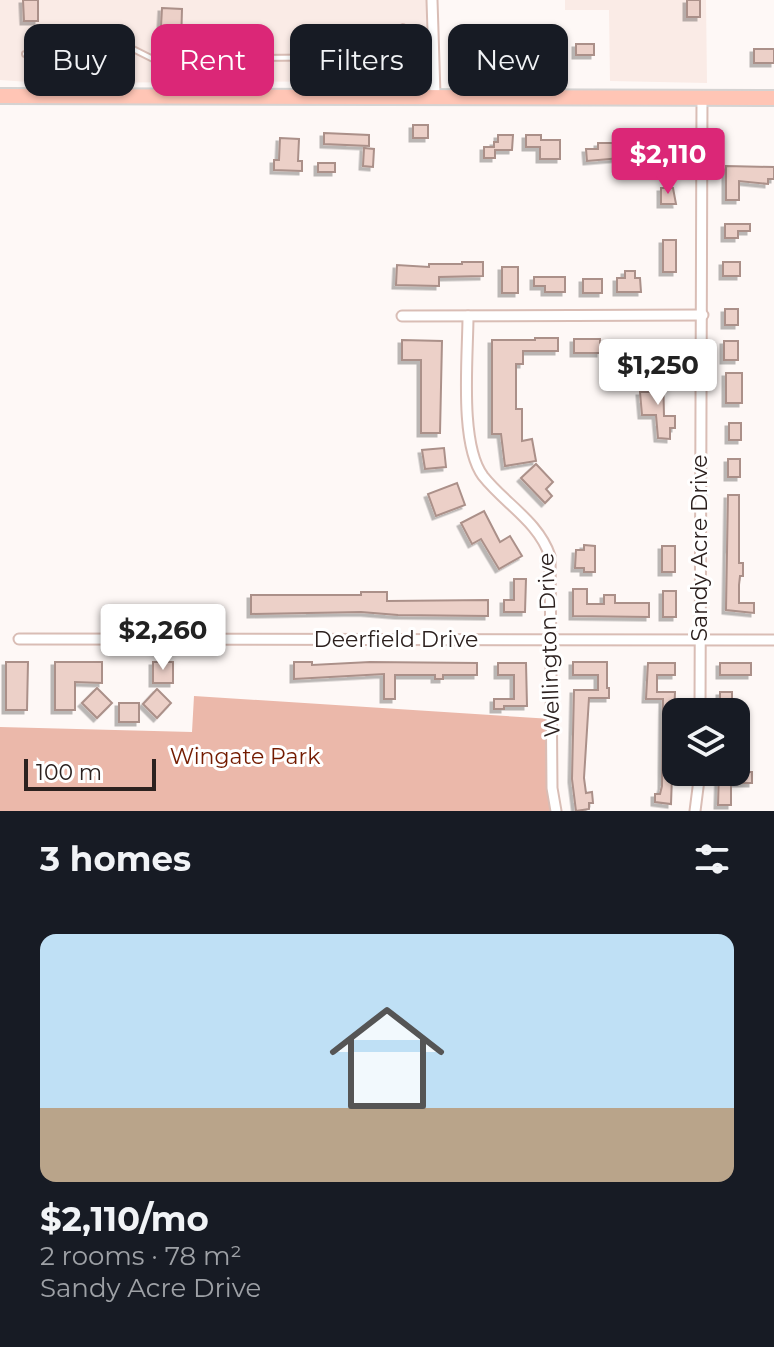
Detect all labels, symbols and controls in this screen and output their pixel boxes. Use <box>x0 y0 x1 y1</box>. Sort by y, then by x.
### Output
chip: Buy <box>24 24 135 96</box>
chip: Rent <box>151 24 274 96</box>
chip: Filters <box>290 24 432 96</box>
chip: New <box>448 24 568 96</box>
pin: $2,110 <box>603 128 733 196</box>
text: $2,110 <box>630 138 706 170</box>
pin: $1,250 <box>593 339 723 407</box>
text: $1,250 <box>617 349 699 381</box>
street label: Sandy Acre Drive <box>686 454 713 642</box>
street label: Wellington Drive <box>532 552 566 738</box>
pin: $2,260 <box>98 604 228 672</box>
text: $2,260 <box>119 614 207 646</box>
street label: Deerfield Drive <box>314 626 478 653</box>
map controls <box>662 698 750 786</box>
button: layers <box>662 698 750 786</box>
park label: Wingate Park <box>170 743 321 770</box>
scale bar <box>24 755 156 791</box>
text: 100 m <box>36 759 102 786</box>
icon: filters <box>690 837 734 881</box>
text: 3 homes <box>40 838 191 880</box>
icon: home <box>315 986 459 1130</box>
text: $2,110/mo <box>40 1198 209 1240</box>
text: 2 rooms · 78 m² <box>40 1240 242 1272</box>
text: Sandy Acre Drive <box>40 1272 261 1304</box>

